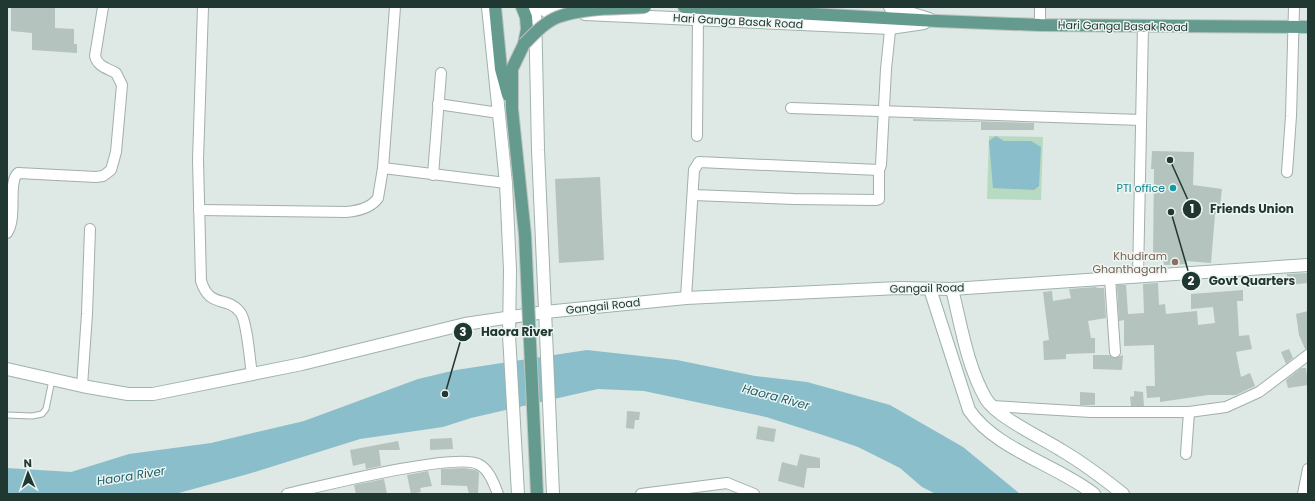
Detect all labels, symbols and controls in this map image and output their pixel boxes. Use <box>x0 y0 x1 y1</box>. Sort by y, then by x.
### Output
street label: Hari Ganga Basak Road <box>673 10 803 32</box>
street label: Hari Ganga Basak Road <box>1058 17 1188 35</box>
place label: PTI office <box>1117 180 1165 196</box>
marker: PTI office <box>1168 183 1178 193</box>
callout: Friends Union <box>1182 197 1302 221</box>
text: 1 <box>1190 200 1194 217</box>
text: Friends Union <box>1210 200 1294 217</box>
place label: Khudiram Ghanthagarh <box>1092 248 1167 277</box>
marker: Khudiram Ghanthagarh <box>1170 257 1180 267</box>
callout: Govt Quarters <box>1181 269 1304 293</box>
text: 2 <box>1188 272 1195 289</box>
text: Govt Quarters <box>1209 272 1296 289</box>
street label: Gangail Road <box>889 279 965 297</box>
street label: Gangail Road <box>565 294 641 318</box>
callout: Haora River <box>453 320 561 344</box>
text: 3 <box>459 323 467 340</box>
text: Haora River <box>481 323 553 340</box>
water label: Haora River <box>741 379 812 414</box>
north arrow <box>8 453 48 493</box>
text: N <box>23 455 32 471</box>
water label: Haora River <box>95 462 167 489</box>

